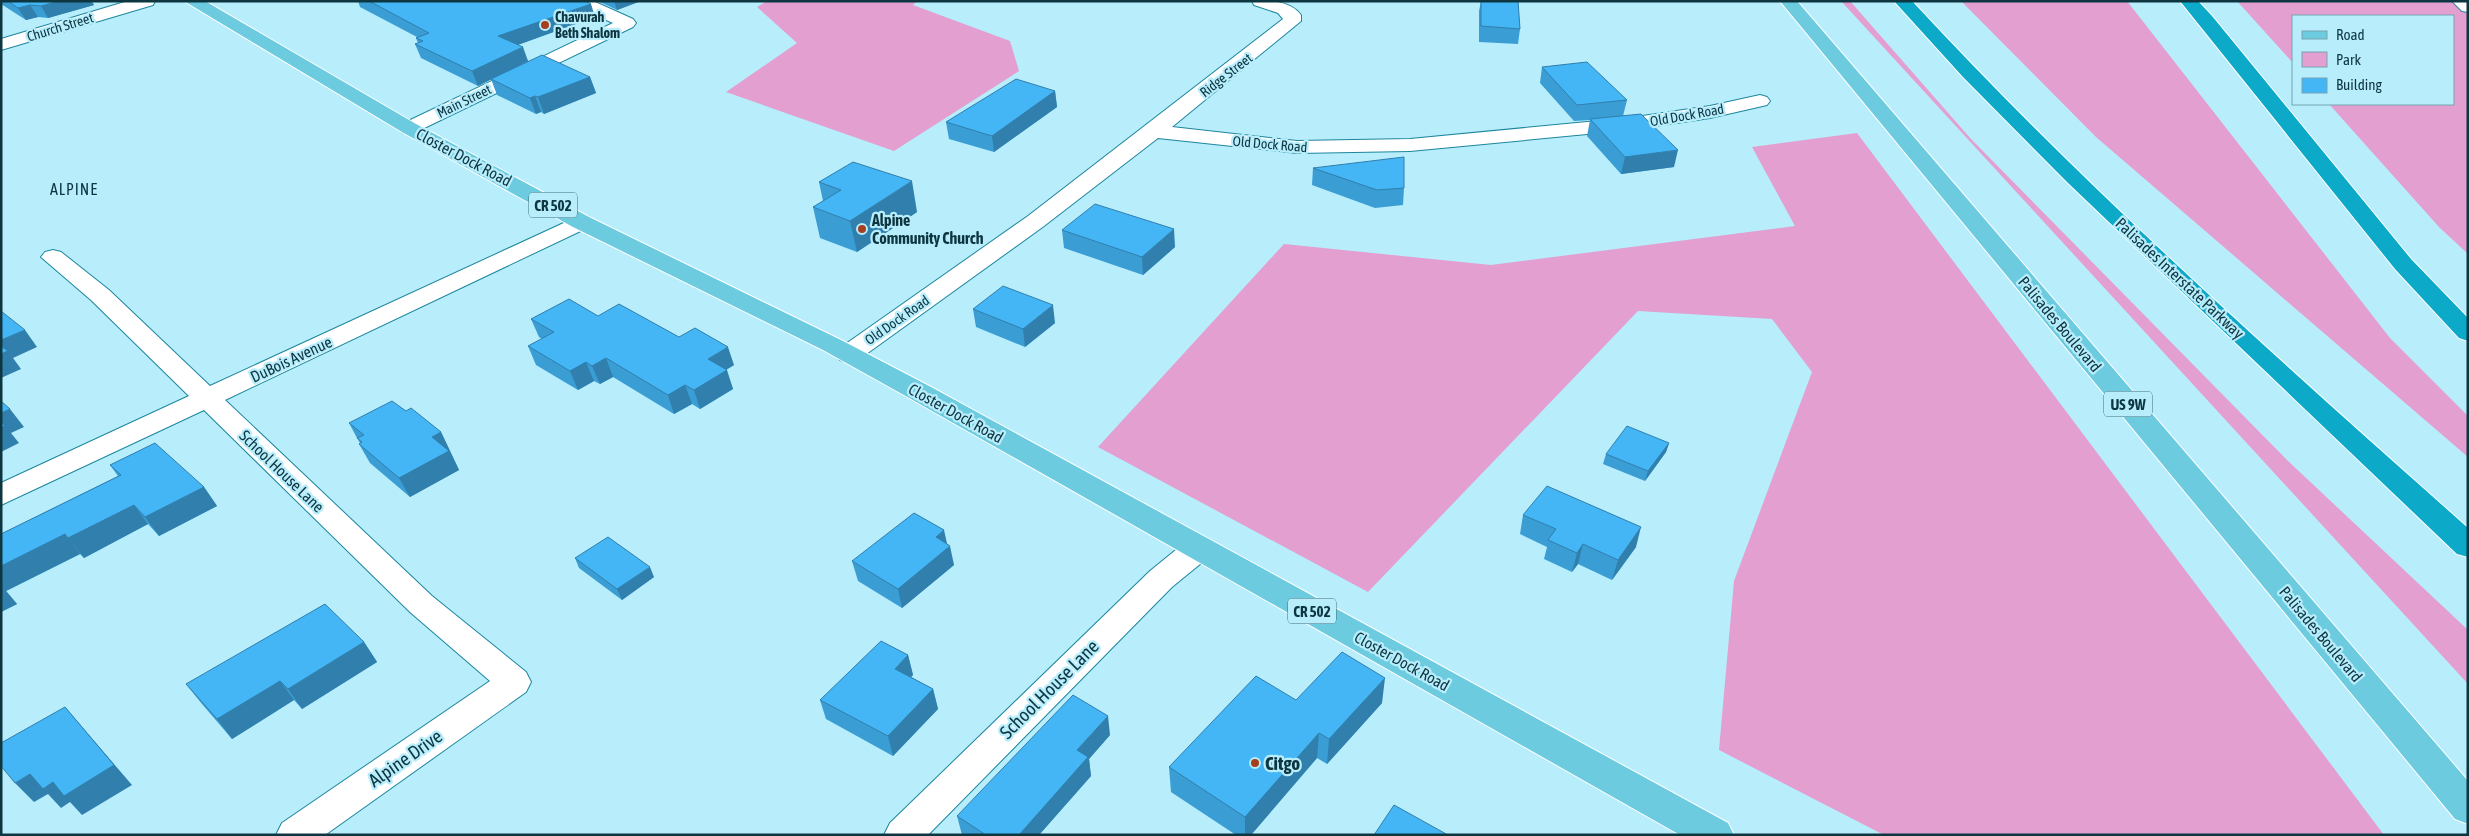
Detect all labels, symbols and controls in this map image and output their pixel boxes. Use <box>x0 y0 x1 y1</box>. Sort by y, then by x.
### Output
street label: Church Street <box>25 9 95 45</box>
place label: Chavurah Beth Shalom <box>555 9 620 41</box>
legend <box>2292 15 2454 105</box>
marker: Chavurah Beth Shalom <box>539 19 551 31</box>
text: Road <box>2336 26 2365 43</box>
street label: Ridge Street <box>1197 50 1255 100</box>
text: Park <box>2336 51 2361 68</box>
text: Building <box>2336 76 2382 93</box>
street label: Main Street <box>434 81 494 121</box>
street label: Old Dock Road <box>1649 101 1725 129</box>
street label: Closter Dock Road <box>413 124 515 190</box>
street label: Old Dock Road <box>1232 133 1308 155</box>
district label: ALPINE <box>50 180 98 198</box>
road number: CR 502 <box>529 192 577 218</box>
place label: Alpine Community Church <box>871 211 984 247</box>
street label: Palisades Interstate Parkway <box>2111 214 2248 343</box>
marker: Alpine Community Church <box>856 223 868 235</box>
street label: Palisades Boulevard <box>2015 273 2105 375</box>
street label: Old Dock Road <box>862 292 932 348</box>
street label: DuBois Avenue <box>247 332 335 386</box>
street label: Closter Dock Road <box>906 380 1006 446</box>
road number: US 9W <box>2104 392 2152 416</box>
street label: School House Lane <box>236 426 328 516</box>
street label: Palisades Boulevard <box>2276 583 2366 685</box>
road number: CR 502 <box>1288 598 1336 624</box>
street label: Closter Dock Road <box>1352 628 1452 694</box>
street label: School House Lane <box>995 635 1103 743</box>
street label: Alpine Drive <box>364 725 446 791</box>
place label: Citgo <box>1265 752 1300 774</box>
marker: Citgo <box>1249 757 1261 769</box>

